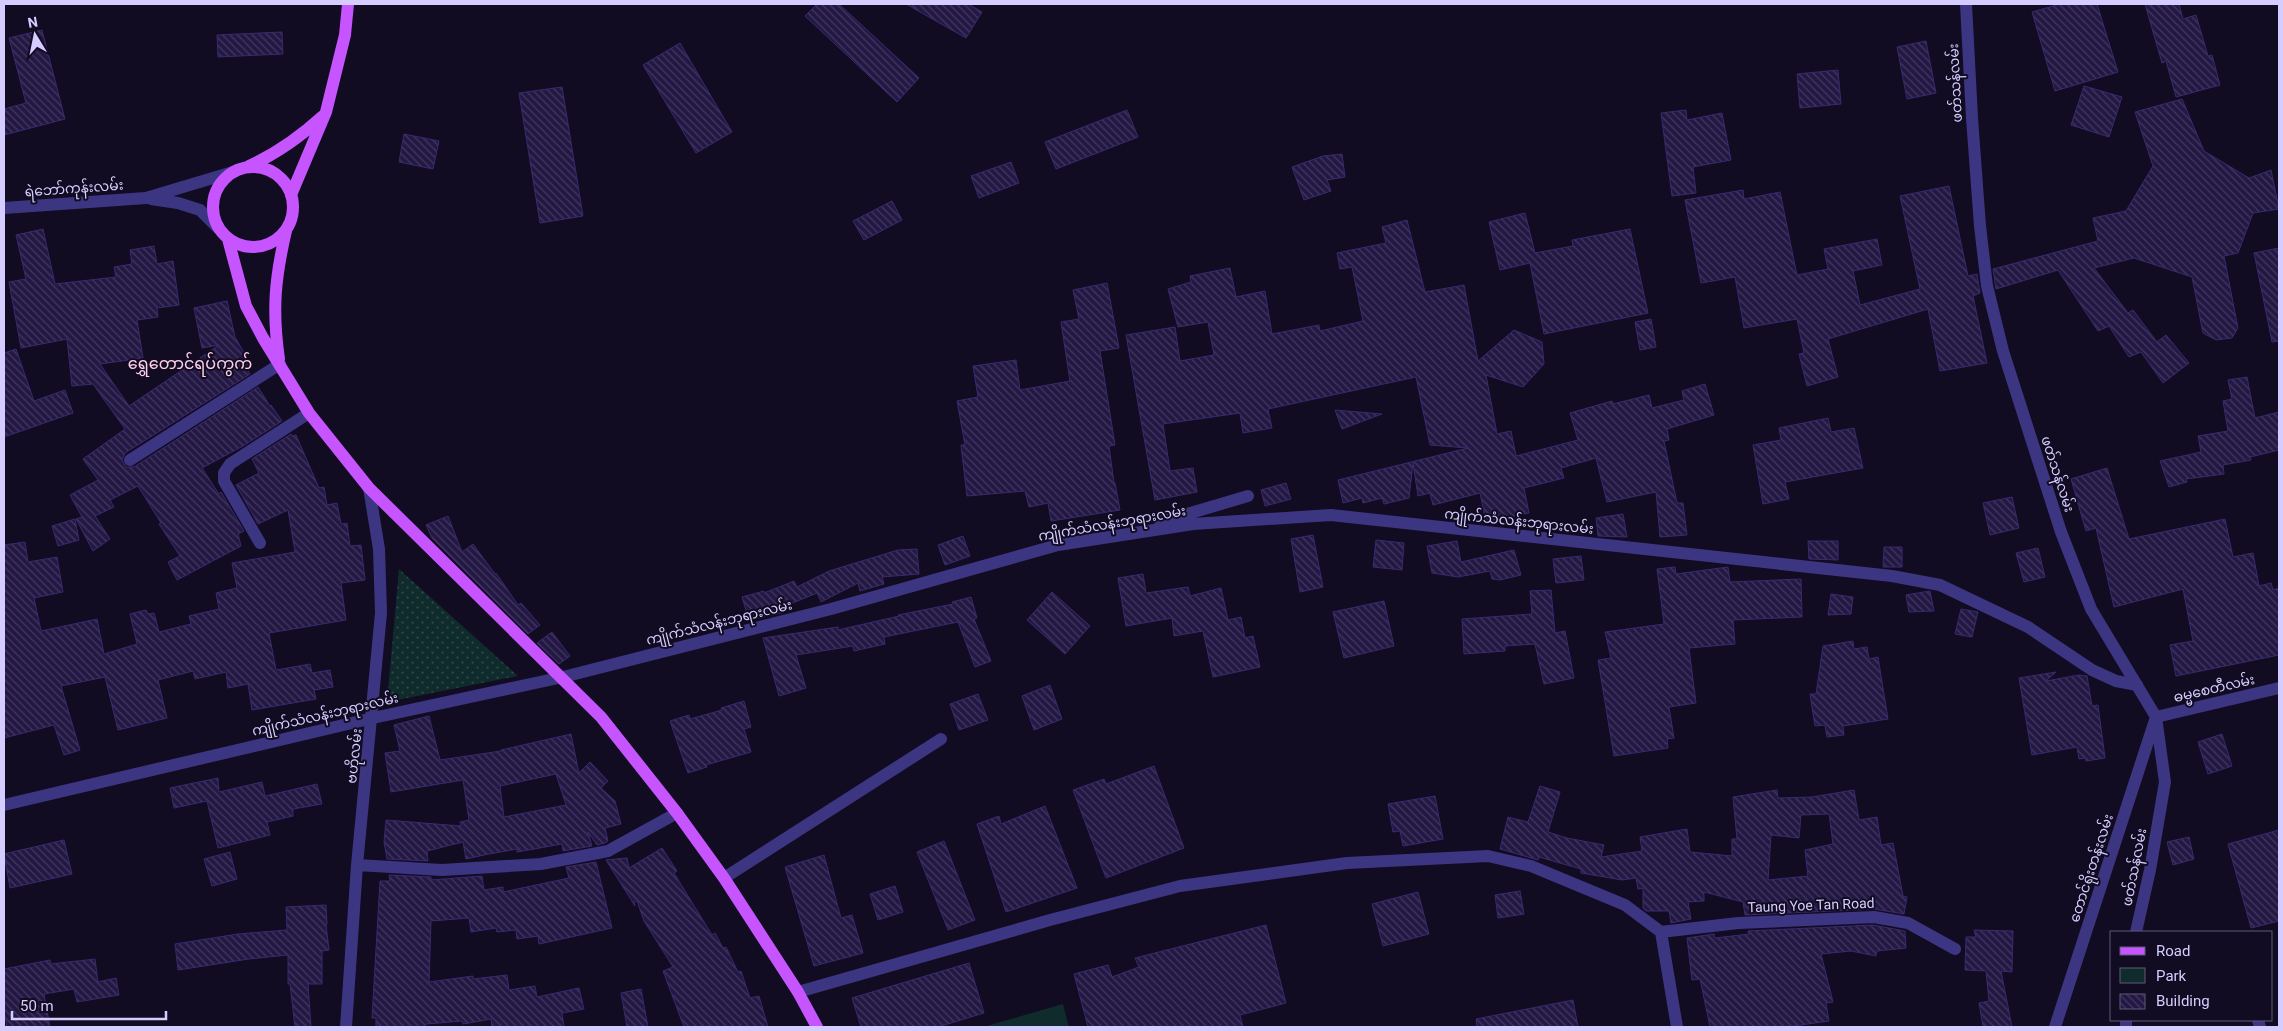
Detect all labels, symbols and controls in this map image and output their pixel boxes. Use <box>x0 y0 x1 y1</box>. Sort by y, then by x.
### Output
north arrow <box>10 10 60 60</box>
text: N <box>26 13 39 31</box>
street label: ဖတ်သန်လမ်း <box>1943 43 1969 123</box>
street label: ရဲဘော်ကုန်းလမ်း <box>24 175 124 203</box>
district label: ရွှေတောင်ရပ်ကွက် <box>128 352 252 377</box>
street label: ဖတ်သန်လမ်း <box>2034 433 2080 515</box>
street label: ကျိုက်သံလန်းဘုရားလမ်း <box>1037 500 1188 548</box>
street label: ကျိုက်သံလန်းဘုရားလမ်း <box>1443 503 1595 541</box>
street label: ကျိုက်သံလန်းဘုရားလမ်း <box>644 594 795 652</box>
street label: ဓမ္မစေတီလမ်း <box>2171 669 2257 709</box>
street label: ကျိုက်သံလန်းဘုရားလမ်း <box>250 687 401 743</box>
street label: ဗဟိုလမ်း <box>341 727 369 785</box>
street label: တောင်ရိုးတန်းလမ်း <box>2064 811 2120 925</box>
street label: ဖတ်သန်လမ်း <box>2117 826 2153 908</box>
street label: Taung Yoe Tan Road <box>1747 895 1875 915</box>
legend <box>2110 931 2273 1021</box>
text: Road <box>2156 942 2190 960</box>
text: Park <box>2156 967 2187 985</box>
scale bar <box>12 988 166 1020</box>
text: Building <box>2156 992 2210 1010</box>
text: 50 m <box>20 997 54 1015</box>

